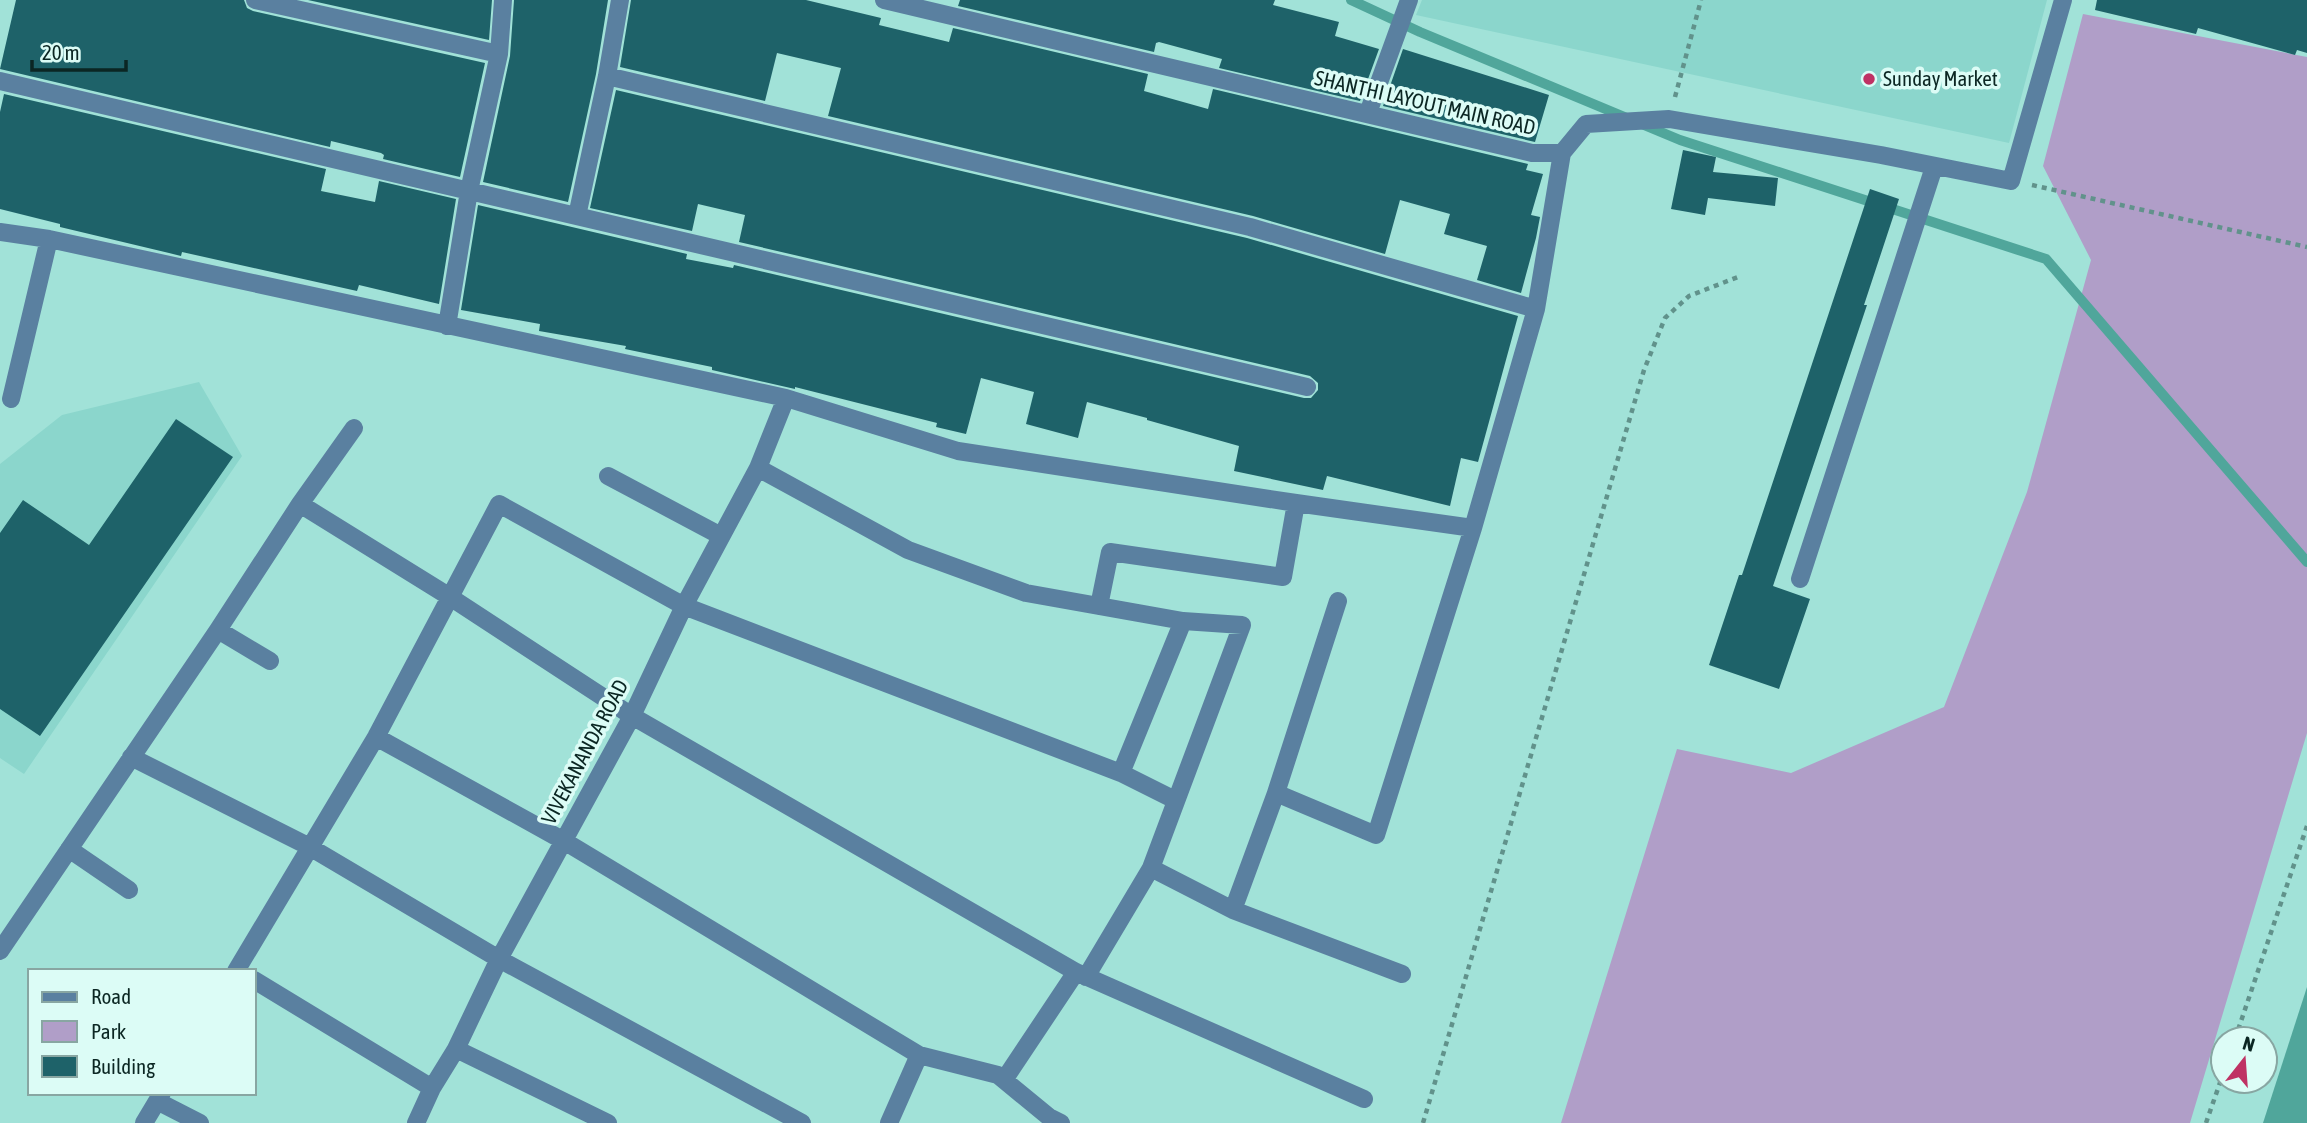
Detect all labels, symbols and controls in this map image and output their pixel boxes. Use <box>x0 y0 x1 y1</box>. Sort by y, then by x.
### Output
scale bar <box>32 28 126 72</box>
text: 20 m <box>42 40 80 64</box>
street label: SHANTHI LAYOUT MAIN ROAD <box>1313 65 1538 139</box>
place label: Sunday Market <box>1883 66 1998 90</box>
marker: Sunday Market <box>1861 71 1877 87</box>
street label: VIVEKANANDA ROAD <box>536 675 632 828</box>
legend <box>28 969 256 1095</box>
text: Road <box>91 984 131 1008</box>
text: Park <box>91 1019 126 1043</box>
north arrow <box>2209 1025 2279 1095</box>
text: N <box>2240 1032 2258 1056</box>
text: Building <box>91 1054 155 1078</box>

